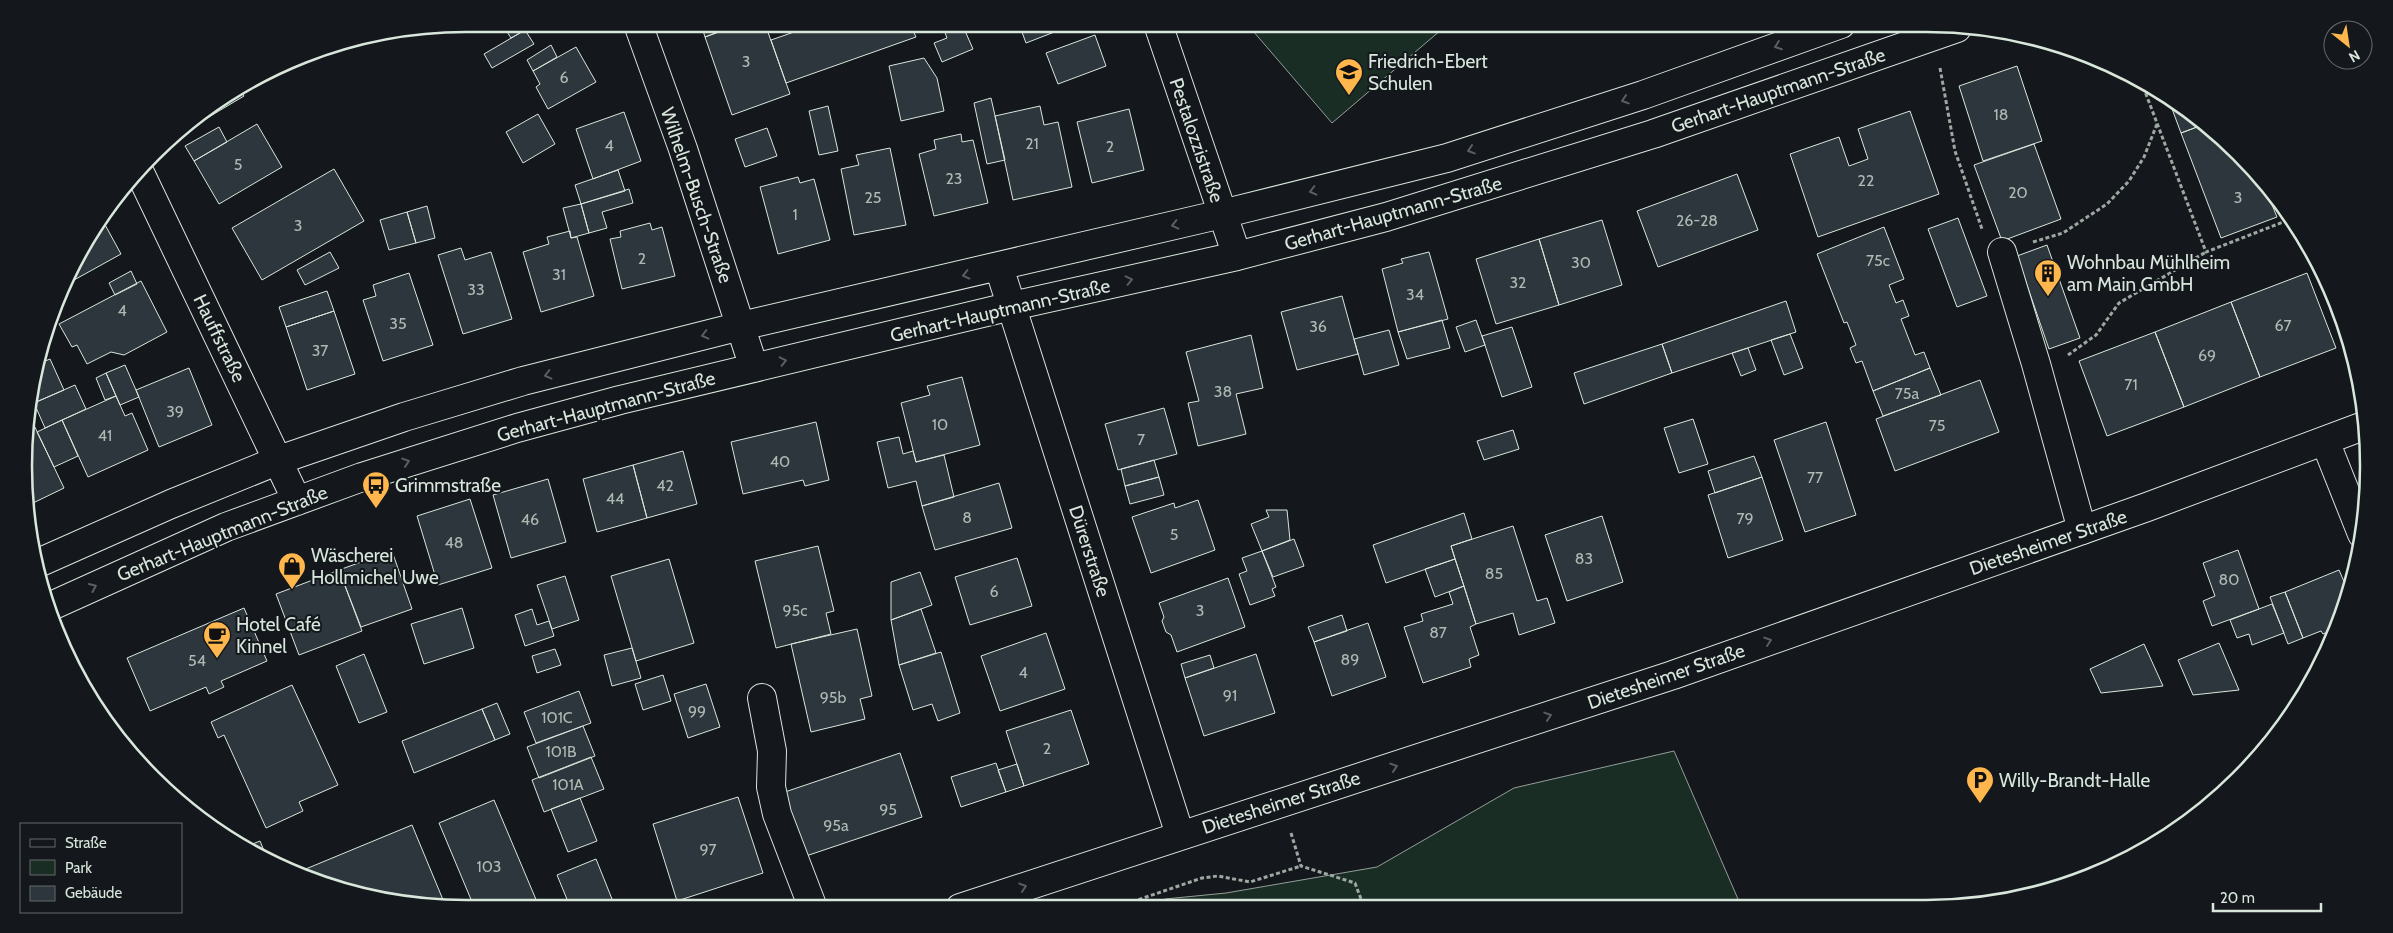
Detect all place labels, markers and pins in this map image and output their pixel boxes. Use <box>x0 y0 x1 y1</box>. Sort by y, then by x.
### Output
place label: Friedrich-Ebert Schulen <box>1368 50 1488 95</box>
school or university icon: Friedrich-Ebert Schulen <box>1334 57 1364 96</box>
place label: Wohnbau Mühlheim am Main GmbH <box>2067 251 2230 296</box>
building icon: Wohnbau Mühlheim am Main GmbH <box>2033 258 2063 297</box>
bus stop icon: Grimmstraße <box>361 470 391 509</box>
place label: Grimmstraße <box>395 474 501 497</box>
place label: Wäscherei Hollmichel Uwe <box>311 544 439 589</box>
shop icon: Wäscherei Hollmichel Uwe <box>277 551 307 590</box>
place label: Hotel Café Kinnel <box>236 613 321 658</box>
cafe icon: Hotel Café Kinnel <box>202 620 232 659</box>
parking icon: Willy-Brandt-Halle <box>1965 765 1995 804</box>
place label: Willy-Brandt-Halle <box>1999 769 2150 792</box>

